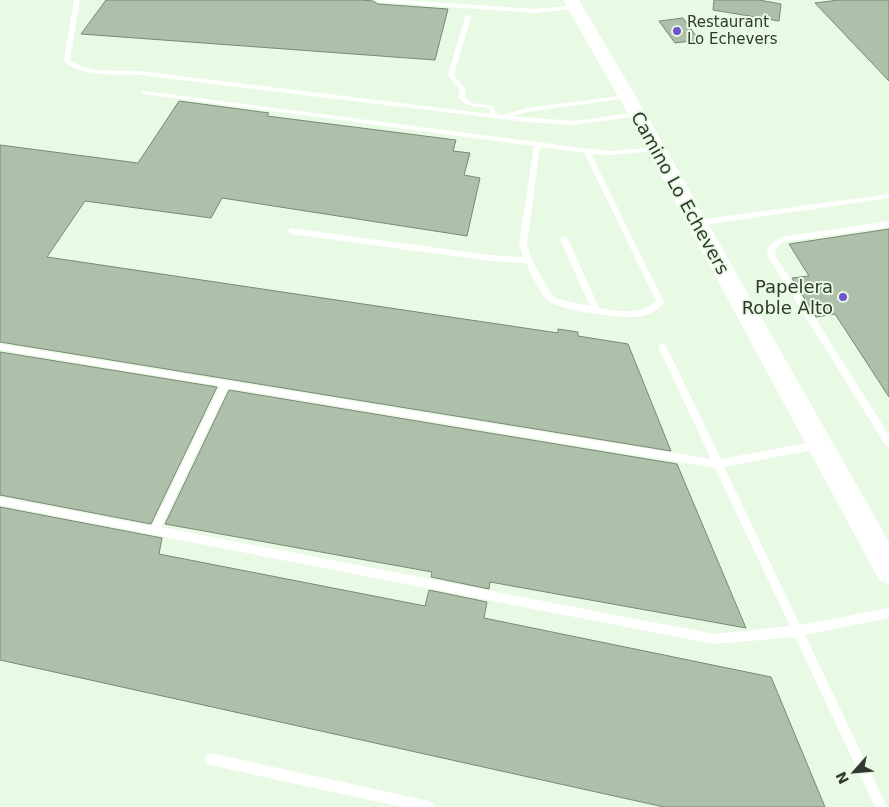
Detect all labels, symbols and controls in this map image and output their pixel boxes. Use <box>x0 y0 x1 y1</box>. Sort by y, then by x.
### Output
place label: Restaurant Lo Echevers <box>687 13 778 48</box>
marker: Restaurant Lo Echevers <box>671 25 683 37</box>
street label: Camino Lo Echevers <box>627 108 734 278</box>
place label: Papelera Roble Alto <box>742 276 833 318</box>
marker: Papelera Roble Alto <box>837 291 849 303</box>
north arrow <box>829 747 879 797</box>
text: N <box>833 769 852 787</box>

